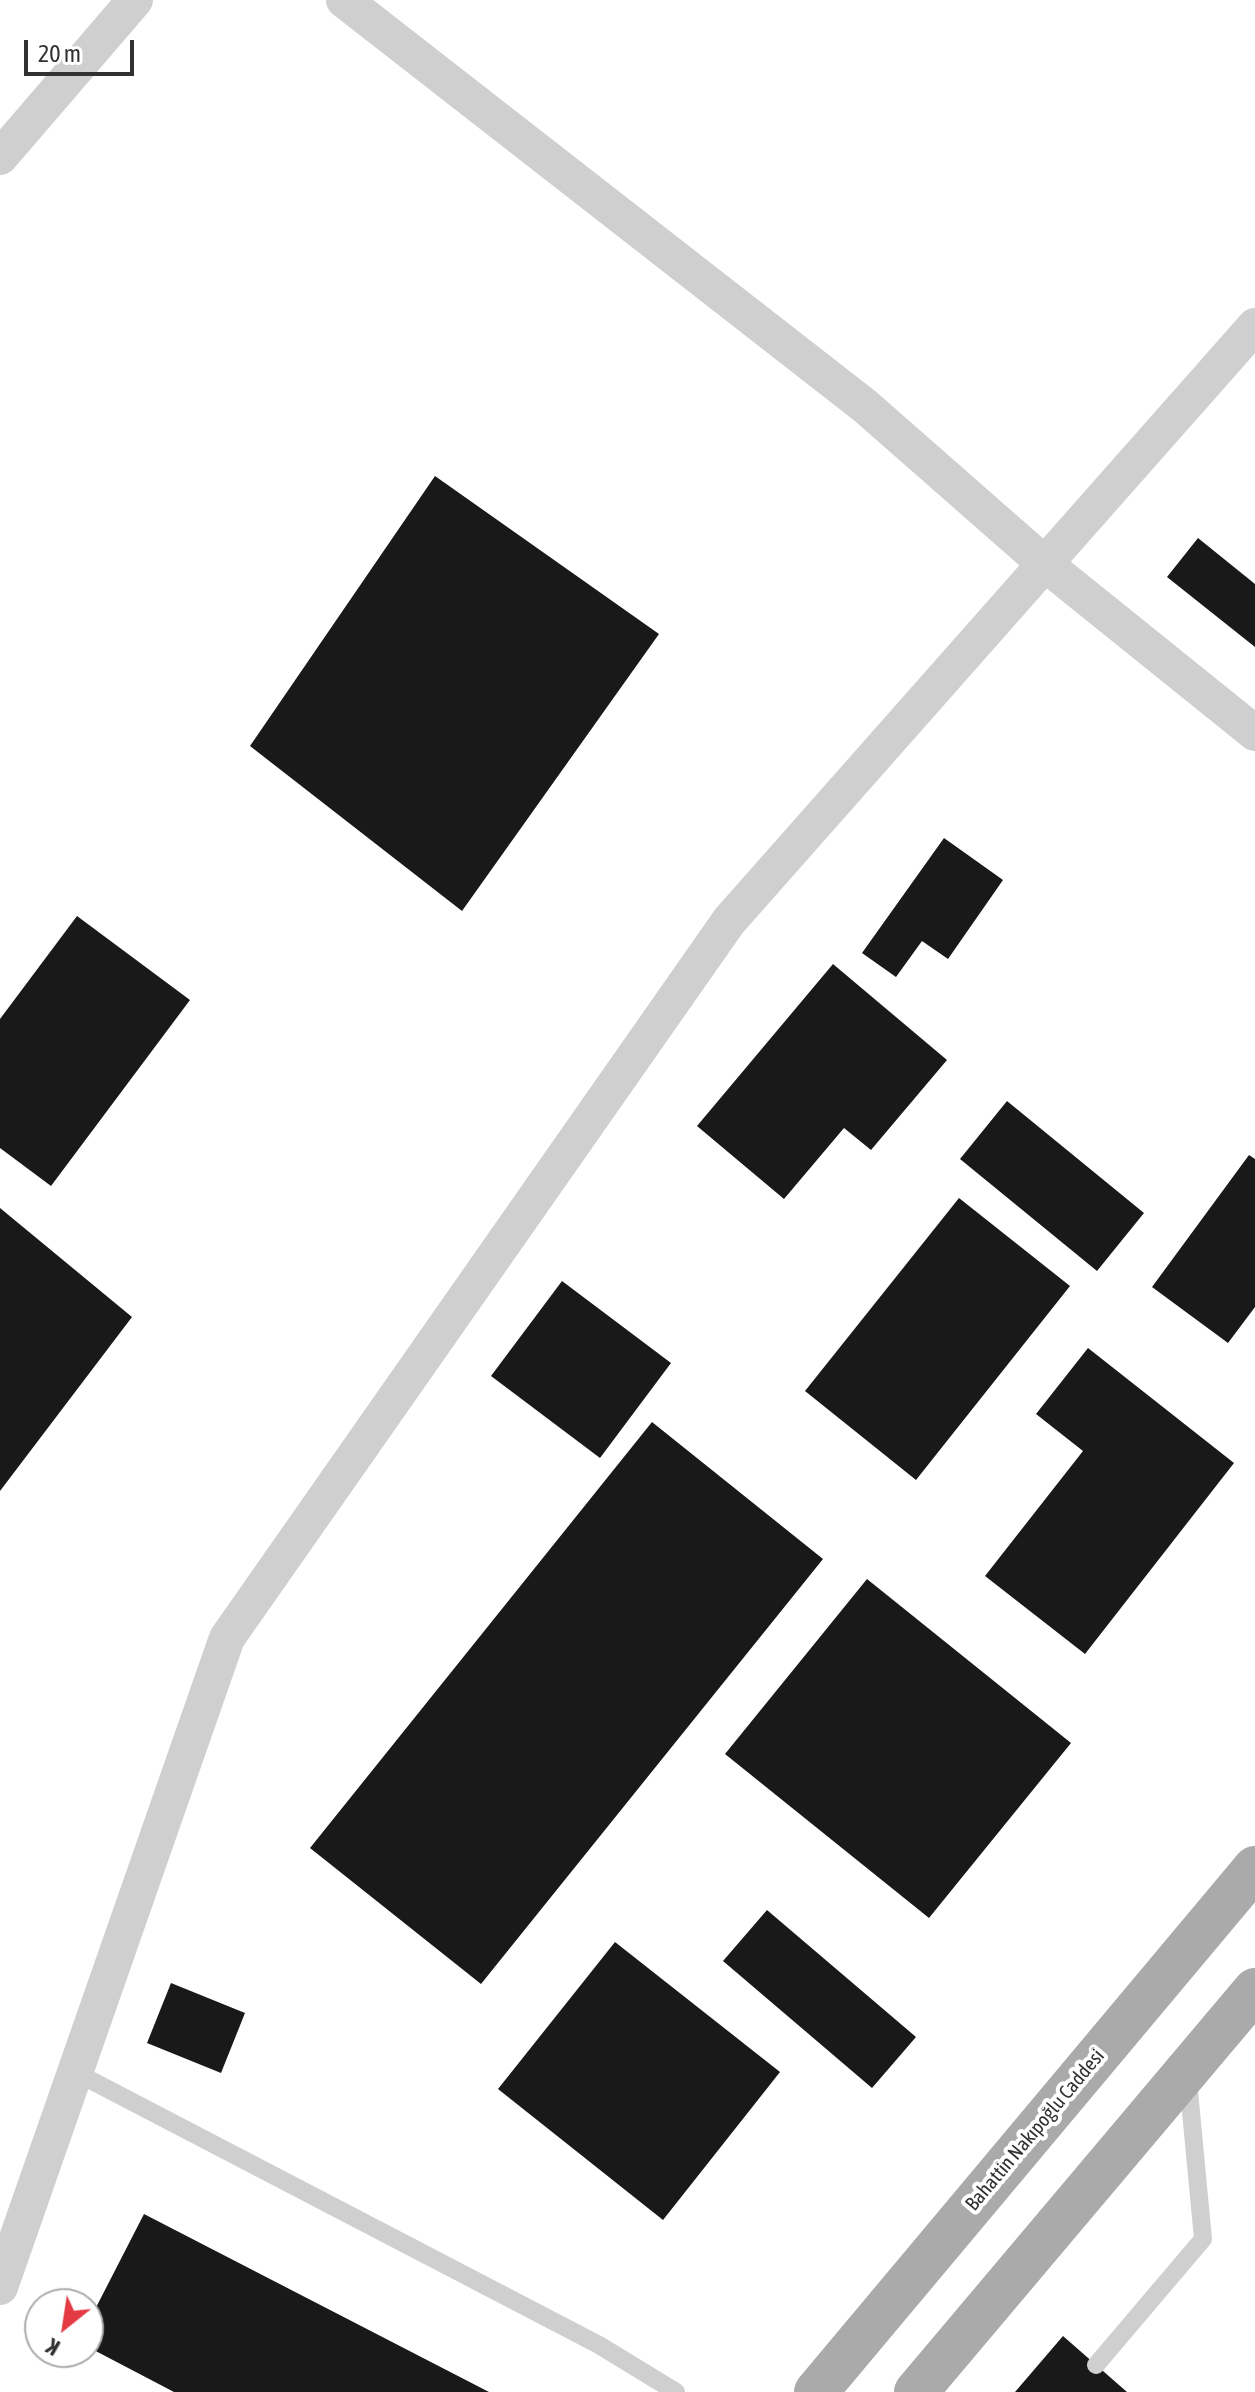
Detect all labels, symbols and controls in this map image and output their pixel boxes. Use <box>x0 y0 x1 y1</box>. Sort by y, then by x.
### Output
scale bar <box>28 24 138 74</box>
text: 20 m <box>38 40 81 67</box>
street label: Bahattin Nakıpoğlu Caddesi <box>960 2044 1110 2216</box>
north arrow <box>24 2288 104 2368</box>
text: K <box>42 2333 64 2361</box>

